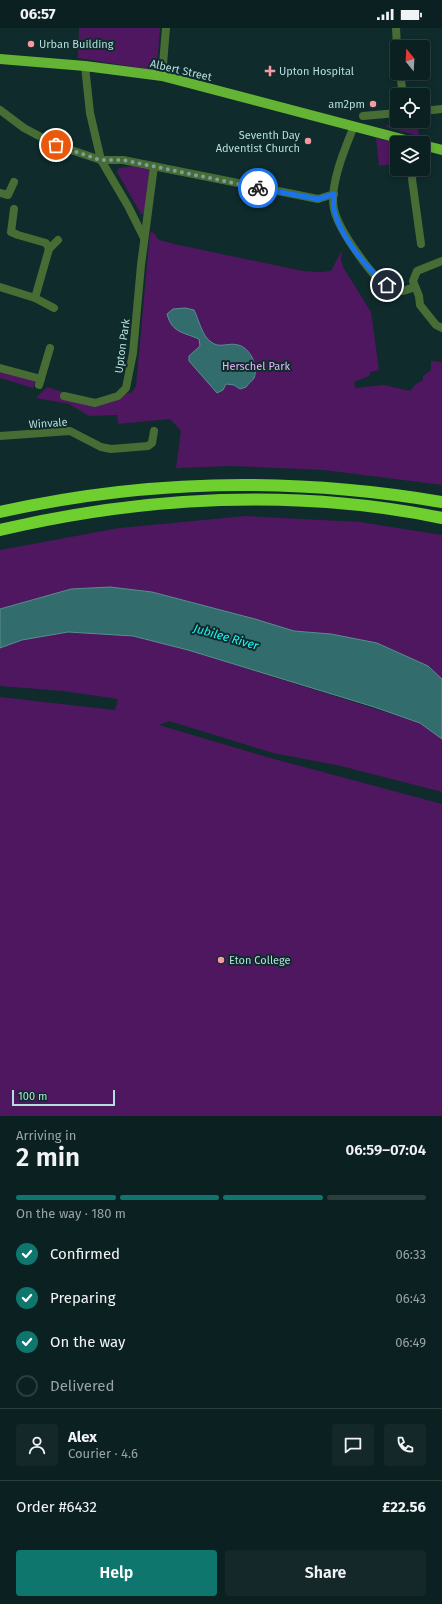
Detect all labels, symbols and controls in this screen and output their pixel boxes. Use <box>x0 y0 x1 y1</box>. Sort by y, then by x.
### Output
text: 06:57 <box>20 5 56 23</box>
place label: Urban Building <box>39 38 114 51</box>
marker: Urban Building <box>26 39 36 49</box>
north arrow <box>390 40 430 80</box>
map controls <box>390 40 430 176</box>
street label: Albert Street <box>149 57 213 84</box>
marker: Upton Hospital <box>264 65 276 77</box>
place label: Upton Hospital <box>279 65 354 78</box>
button: locate <box>390 88 430 128</box>
place label: am2pm <box>328 98 365 111</box>
marker: am2pm <box>368 99 378 109</box>
pin <box>39 128 73 162</box>
place label: Seventh Day Adventist Church <box>216 129 301 155</box>
icon: bag <box>45 134 67 156</box>
marker: Seventh Day Adventist Church <box>303 136 313 146</box>
button: layers <box>390 136 430 176</box>
courier <box>238 168 278 208</box>
icon: bike <box>247 177 269 199</box>
pin <box>370 268 404 302</box>
icon: home <box>376 274 398 296</box>
street label: Upton Park <box>112 318 133 374</box>
park label: Herschel Park <box>222 360 290 373</box>
street label: Winvale <box>28 416 68 431</box>
water label: Jubilee River <box>191 621 260 653</box>
place label: Eton College <box>229 954 291 967</box>
marker: Eton College <box>216 955 226 965</box>
scale bar <box>12 1088 115 1107</box>
text: 100 m <box>18 1090 47 1103</box>
text: Arriving in <box>16 1128 76 1143</box>
text: 06:59–07:04 <box>346 1141 426 1159</box>
text: 2 min <box>16 1142 80 1173</box>
text: On the way · 180 m <box>16 1206 126 1221</box>
icon: check <box>16 1243 38 1265</box>
text: Confirmed <box>50 1245 120 1263</box>
text: 06:33 <box>396 1247 426 1262</box>
icon: check <box>16 1287 38 1309</box>
text: Preparing <box>50 1289 115 1307</box>
text: 06:43 <box>396 1291 426 1306</box>
icon: check <box>16 1331 38 1353</box>
text: On the way <box>50 1333 125 1351</box>
text: 06:49 <box>395 1335 426 1350</box>
text: Delivered <box>50 1377 114 1395</box>
button: person <box>16 1424 58 1466</box>
button: chat <box>332 1424 374 1466</box>
button: phone <box>384 1424 426 1466</box>
text: Alex <box>68 1428 97 1446</box>
text: Courier · 4.6 <box>68 1446 138 1461</box>
text: Order #6432 <box>16 1498 97 1516</box>
text: £22.56 <box>382 1498 426 1516</box>
button: Help <box>16 1550 217 1596</box>
button: Share <box>225 1550 426 1596</box>

